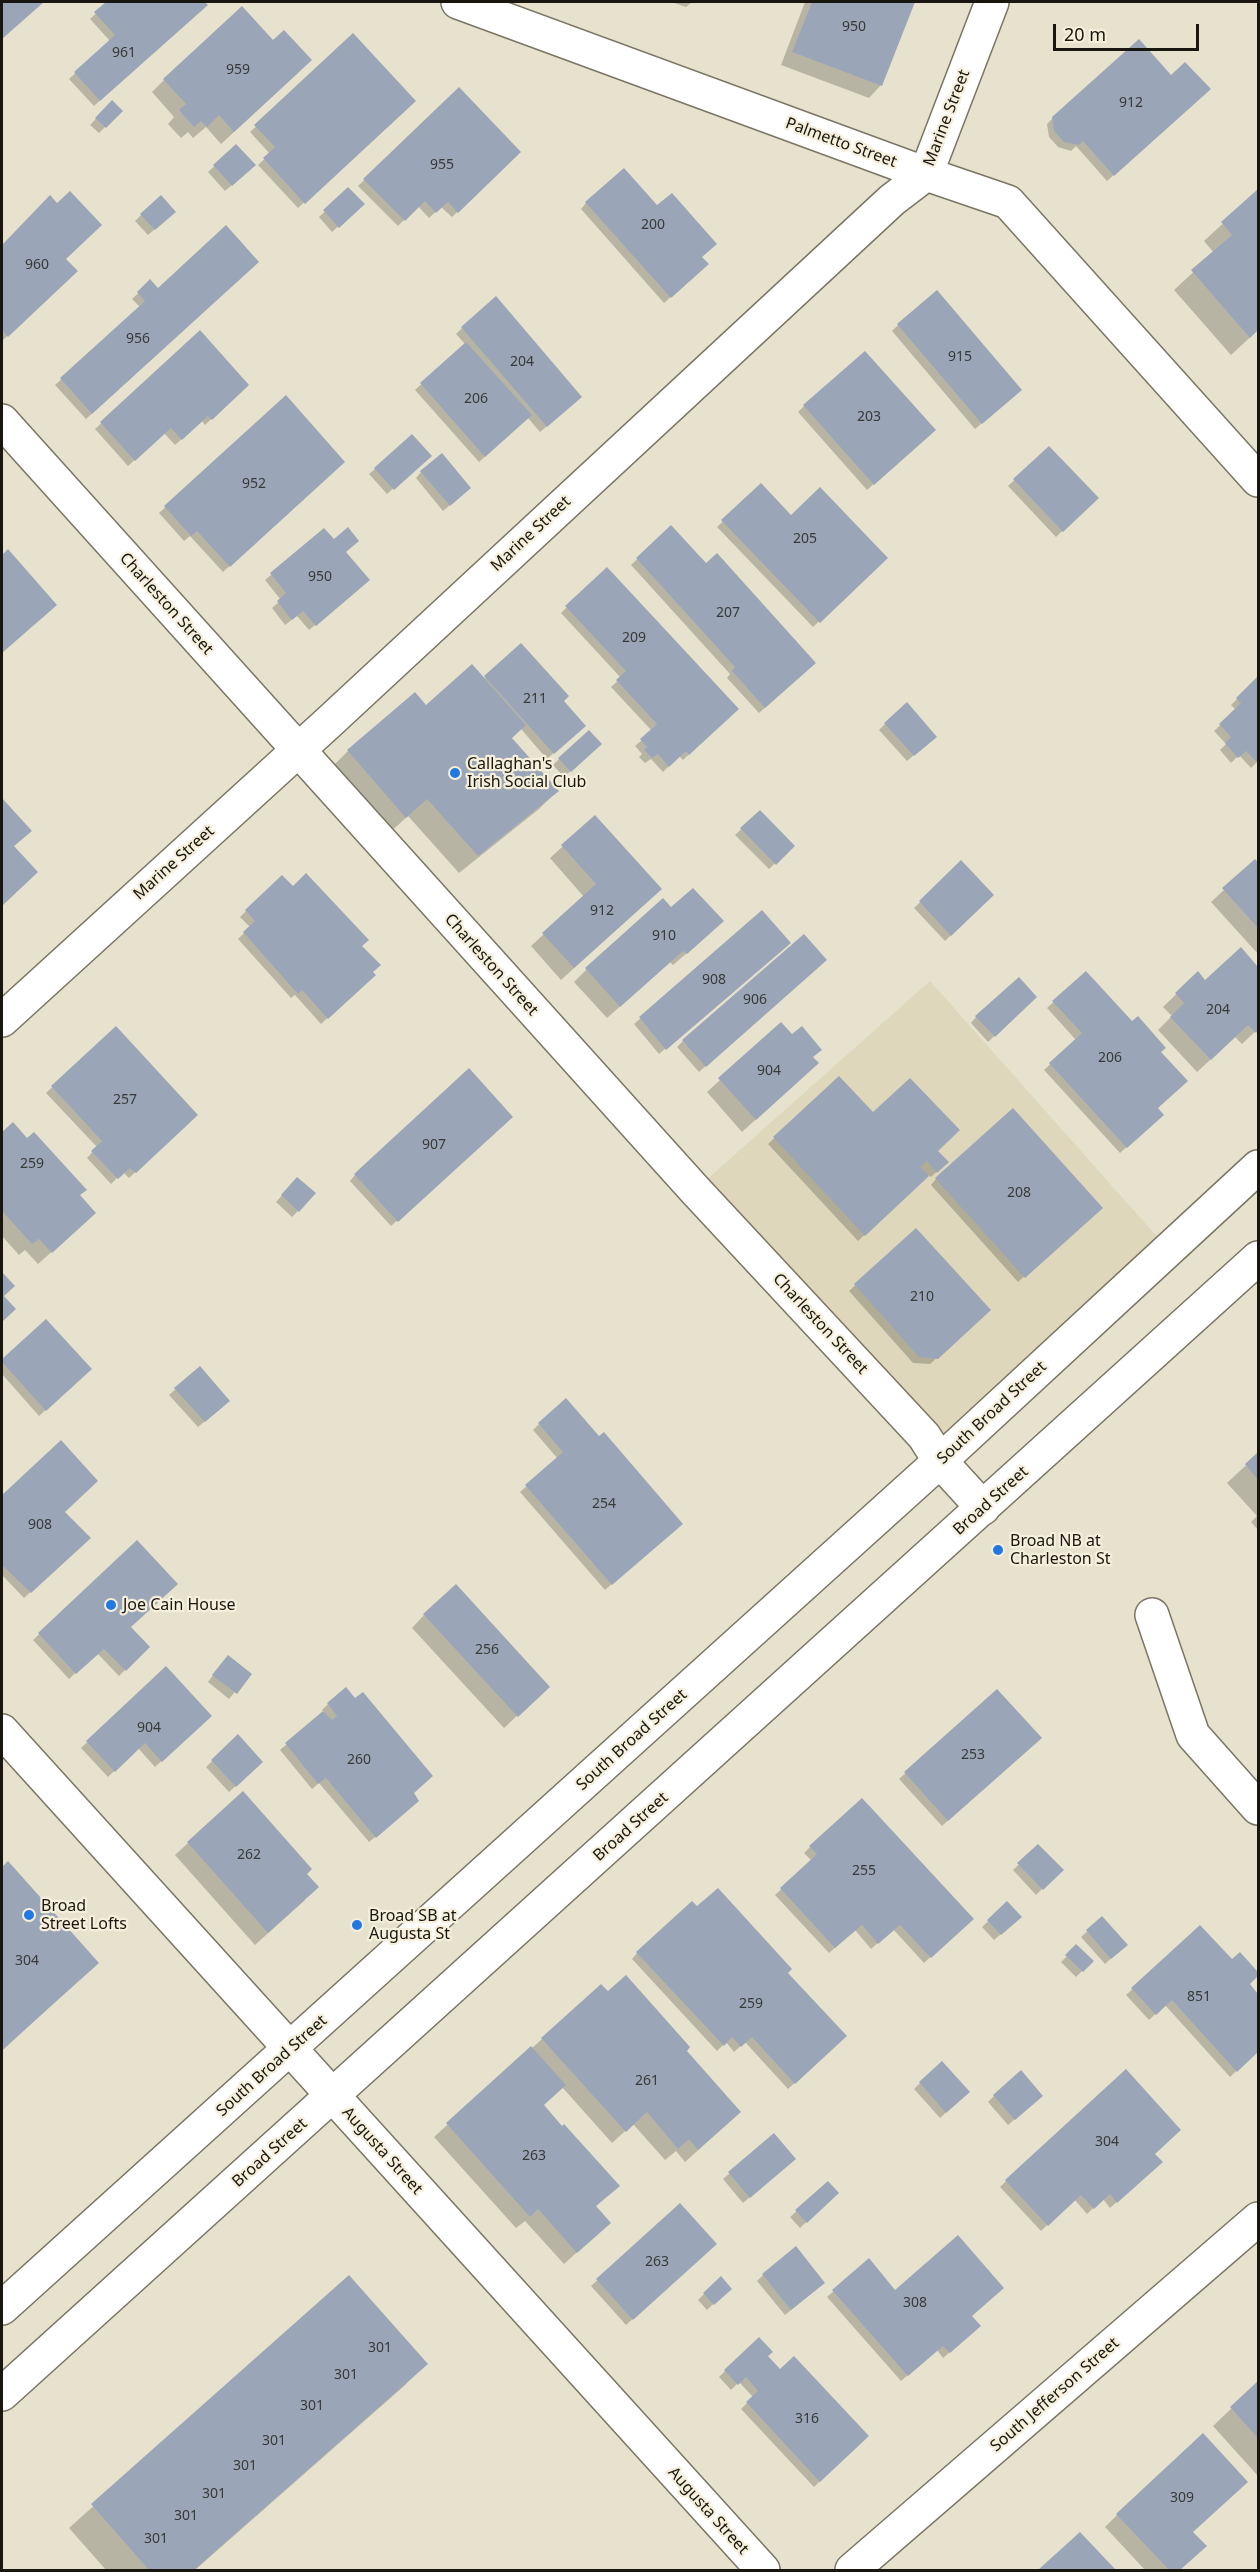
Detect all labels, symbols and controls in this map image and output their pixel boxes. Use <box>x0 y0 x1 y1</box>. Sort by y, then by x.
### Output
scale bar <box>1056 12 1202 50</box>
house number: 950 <box>842 19 866 35</box>
text: 20 m <box>1064 22 1106 46</box>
house number: 961 <box>112 45 136 61</box>
house number: 959 <box>226 62 250 78</box>
street label: Marine Street <box>920 67 974 169</box>
house number: 912 <box>1119 95 1143 111</box>
street label: Palmetto Street <box>783 114 899 172</box>
house number: 955 <box>430 157 454 173</box>
house number: 200 <box>641 217 665 233</box>
house number: 960 <box>25 257 49 273</box>
house number: 956 <box>126 331 150 347</box>
house number: 915 <box>948 349 972 365</box>
house number: 204 <box>510 354 534 370</box>
house number: 206 <box>464 391 488 407</box>
house number: 203 <box>857 409 881 425</box>
house number: 952 <box>242 476 266 492</box>
street label: Marine Street <box>487 492 575 576</box>
house number: 205 <box>793 531 817 547</box>
street label: Charleston Street <box>115 549 217 659</box>
house number: 950 <box>308 569 332 585</box>
house number: 207 <box>716 605 740 621</box>
house number: 209 <box>622 630 646 646</box>
house number: 211 <box>523 691 547 707</box>
place label: Callaghan's Irish Social Club <box>467 754 586 792</box>
marker: Callaghan's Irish Social Club <box>448 766 462 780</box>
street label: Marine Street <box>130 822 218 904</box>
house number: 912 <box>590 903 614 919</box>
street label: Charleston Street <box>440 910 542 1020</box>
house number: 910 <box>652 928 676 944</box>
house number: 908 <box>702 972 726 988</box>
house number: 906 <box>743 992 767 1008</box>
house number: 204 <box>1206 1002 1230 1018</box>
house number: 206 <box>1098 1050 1122 1066</box>
house number: 904 <box>757 1063 781 1079</box>
house number: 257 <box>113 1092 137 1108</box>
house number: 907 <box>422 1137 446 1153</box>
house number: 259 <box>20 1156 44 1172</box>
house number: 208 <box>1007 1185 1031 1201</box>
street label: Charleston Street <box>768 1270 872 1378</box>
house number: 210 <box>910 1289 934 1305</box>
street label: South Broad Street <box>933 1357 1051 1469</box>
street label: Broad Street <box>950 1462 1032 1540</box>
house number: 254 <box>592 1496 616 1512</box>
house number: 908 <box>28 1517 52 1533</box>
place label: Broad NB at Charleston St <box>1010 1531 1110 1569</box>
marker: Broad NB at Charleston St <box>991 1543 1005 1557</box>
place label: Joe Cain House <box>123 1595 236 1615</box>
marker: Joe Cain House <box>104 1598 118 1612</box>
house number: 256 <box>475 1642 499 1658</box>
street label: South Broad Street <box>573 1685 691 1795</box>
house number: 904 <box>137 1720 161 1736</box>
house number: 253 <box>961 1747 985 1763</box>
house number: 260 <box>347 1752 371 1768</box>
street label: Broad Street <box>590 1788 672 1866</box>
house number: 262 <box>237 1847 261 1863</box>
house number: 255 <box>852 1863 876 1879</box>
place label: Broad Street Lofts <box>41 1896 127 1934</box>
place label: Broad SB at Augusta St <box>369 1906 456 1944</box>
marker: Broad Street Lofts <box>22 1908 36 1922</box>
marker: Broad SB at Augusta St <box>350 1918 364 1932</box>
house number: 304 <box>15 1953 39 1969</box>
house number: 851 <box>1187 1989 1211 2005</box>
house number: 259 <box>739 1996 763 2012</box>
street label: South Broad Street <box>213 2011 331 2121</box>
house number: 261 <box>635 2073 659 2089</box>
street label: Augusta Street <box>338 2103 426 2199</box>
street label: Broad Street <box>229 2114 311 2192</box>
house number: 304 <box>1095 2134 1119 2150</box>
house number: 263 <box>522 2148 546 2164</box>
house number: 263 <box>645 2254 669 2270</box>
house number: 308 <box>903 2295 927 2311</box>
street label: South Jefferson Street <box>987 2334 1123 2456</box>
house number: 301 <box>368 2340 392 2356</box>
house number: 301 <box>334 2367 358 2383</box>
house number: 301 <box>300 2398 324 2414</box>
house number: 316 <box>795 2411 819 2427</box>
house number: 301 <box>262 2433 286 2449</box>
house number: 301 <box>233 2458 257 2474</box>
street label: Augusta Street <box>664 2463 752 2559</box>
house number: 301 <box>202 2486 226 2502</box>
house number: 309 <box>1170 2490 1194 2506</box>
house number: 301 <box>174 2508 198 2524</box>
house number: 301 <box>144 2531 168 2547</box>

